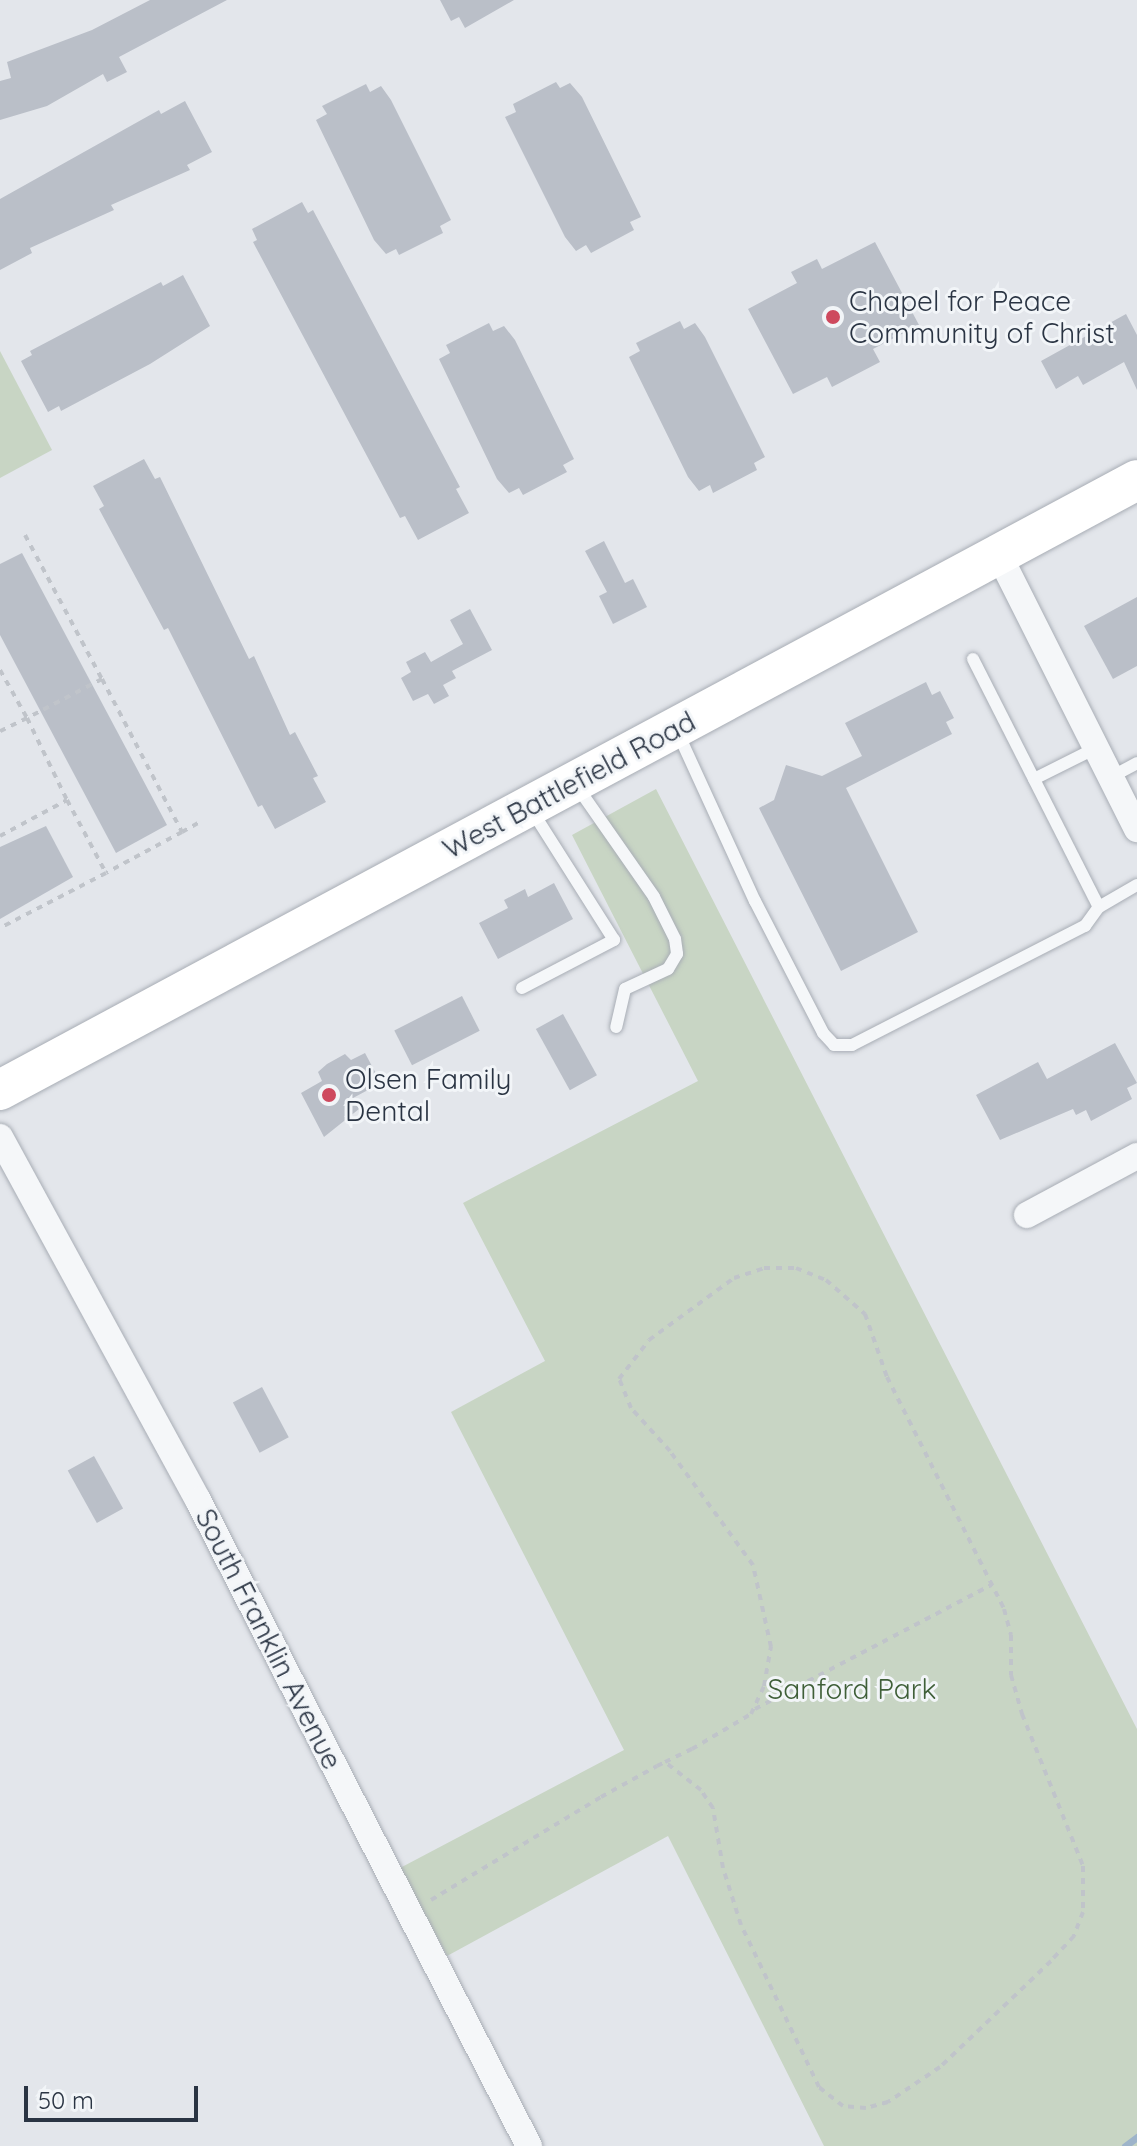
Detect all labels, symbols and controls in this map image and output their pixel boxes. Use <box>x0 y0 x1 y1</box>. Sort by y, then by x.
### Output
place label: Chapel for Peace Community of Christ <box>849 284 1115 350</box>
marker: Chapel for Peace Community of Christ <box>824 308 842 326</box>
street label: West Battlefield Road <box>437 704 701 866</box>
place label: Olsen Family Dental <box>345 1062 511 1128</box>
marker: Olsen Family Dental <box>320 1086 338 1104</box>
street label: South Franklin Avenue <box>189 1503 349 1775</box>
park label: Sanford Park <box>768 1672 936 1706</box>
scale bar <box>28 2070 202 2120</box>
text: 50 m <box>38 2085 94 2115</box>

